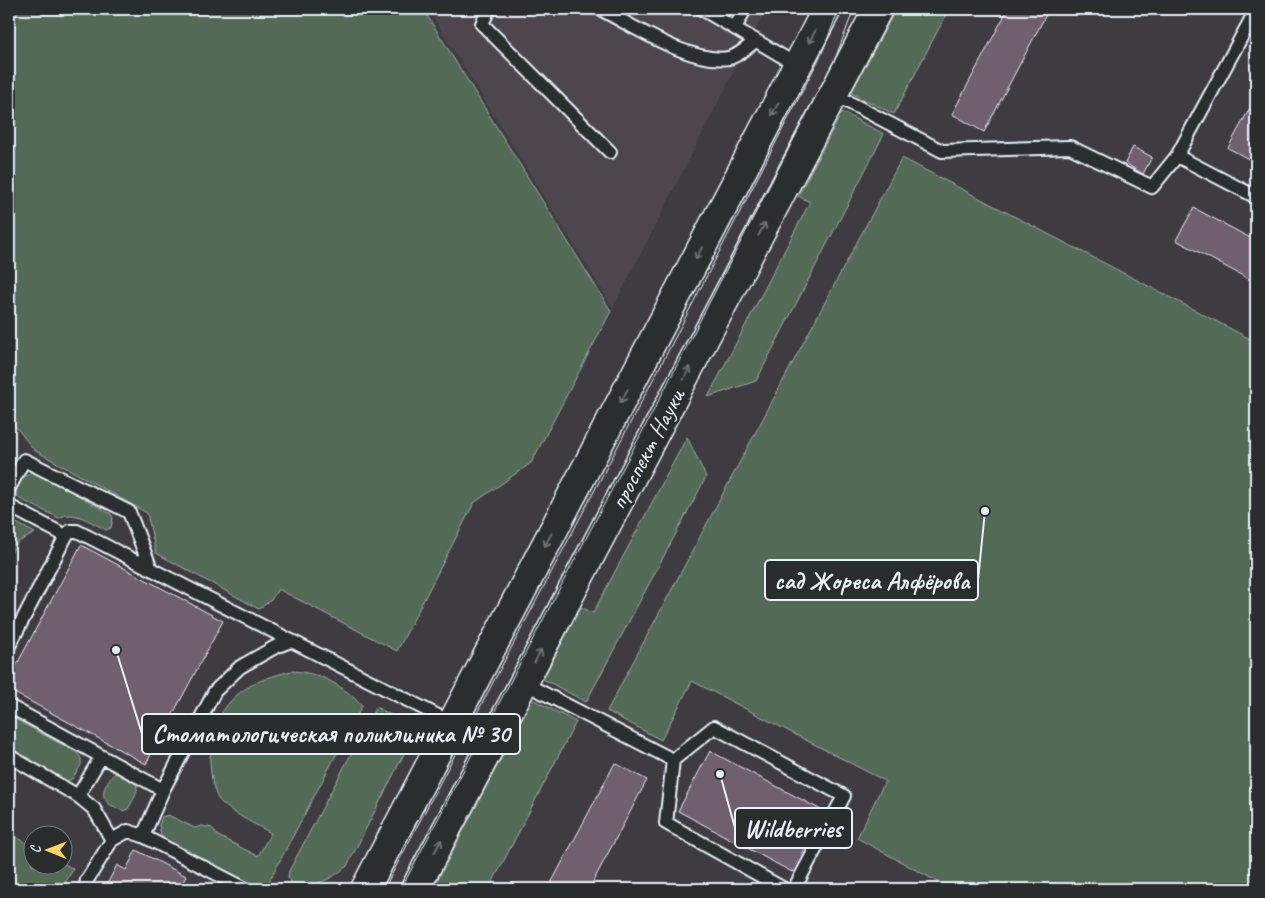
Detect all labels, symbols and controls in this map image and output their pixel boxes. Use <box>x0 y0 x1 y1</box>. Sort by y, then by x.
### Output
one-way arrow <box>807 29 816 44</box>
one-way arrow <box>770 101 780 116</box>
one-way arrow <box>758 222 768 236</box>
one-way arrow <box>694 245 704 260</box>
one-way arrow <box>682 365 692 380</box>
street label: проспект Науки <box>603 382 692 514</box>
one-way arrow <box>619 389 629 404</box>
one-way arrow <box>543 533 553 548</box>
callout: сад Жореса Алфёрова <box>765 560 978 600</box>
text: сад Жореса Алфёрова <box>774 565 972 597</box>
one-way arrow <box>534 649 543 664</box>
callout: Стоматологическая поликлиника № 30 <box>142 714 520 754</box>
text: Стоматологическая поликлиника № 30 <box>152 718 513 750</box>
callout: Wildberries <box>735 808 852 848</box>
text: Wildberries <box>744 813 844 845</box>
north arrow <box>22 826 72 876</box>
one-way arrow <box>434 839 443 854</box>
text: С <box>27 844 44 853</box>

